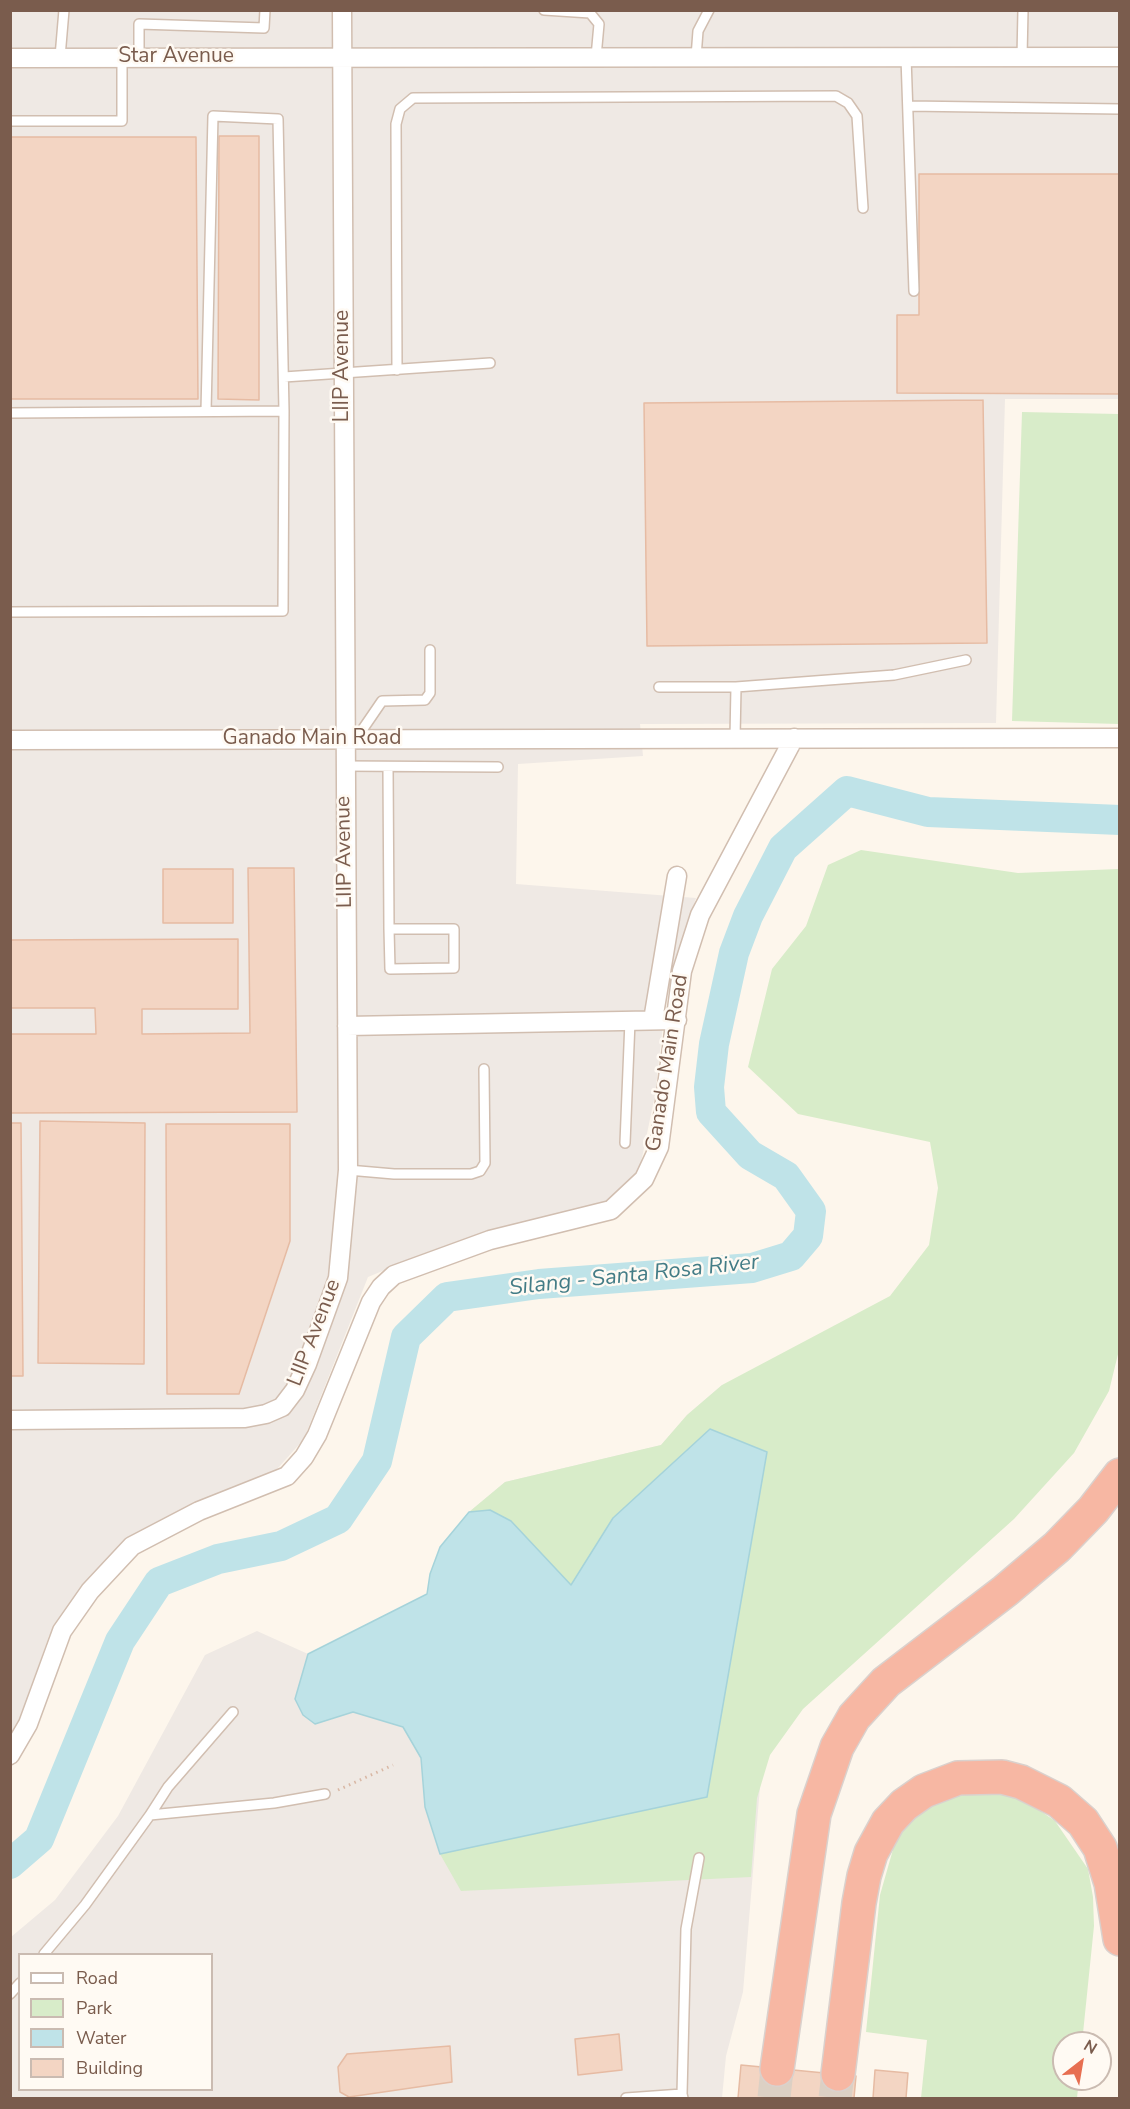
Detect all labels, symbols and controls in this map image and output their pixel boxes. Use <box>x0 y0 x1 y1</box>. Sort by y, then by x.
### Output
street label: Star Avenue <box>118 44 234 70</box>
street label: LIIP Avenue <box>330 310 356 422</box>
street label: Ganado Main Road <box>223 726 401 752</box>
street label: LIIP Avenue <box>331 796 359 908</box>
street label: Ganado Main Road <box>642 973 694 1153</box>
water label: Silang - Santa Rosa River <box>508 1250 760 1302</box>
street label: LIIP Avenue <box>283 1276 347 1390</box>
legend <box>18 1953 213 2091</box>
text: Road <box>76 1966 118 1990</box>
text: Park <box>76 1996 112 2020</box>
text: Water <box>76 2026 127 2050</box>
north arrow <box>1052 2031 1112 2091</box>
text: N <box>1079 2035 1101 2060</box>
text: Building <box>76 2056 143 2080</box>

